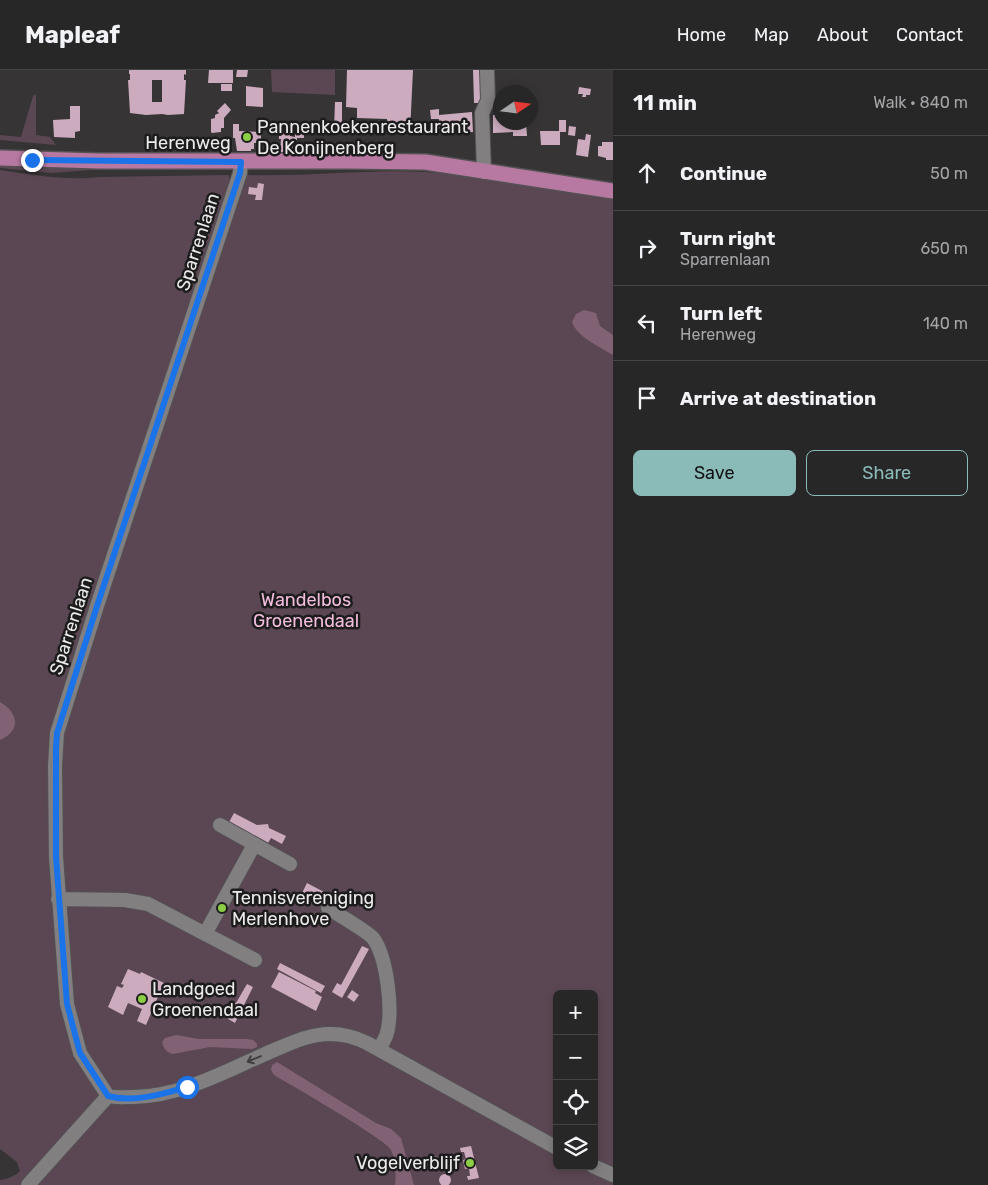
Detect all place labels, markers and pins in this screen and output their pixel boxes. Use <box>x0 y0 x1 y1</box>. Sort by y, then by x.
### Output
place label: Pannenkoekenrestaurant De Konijnenberg <box>257 116 468 159</box>
marker: Pannenkoekenrestaurant De Konijnenberg <box>241 131 253 143</box>
place label: Tennisvereniging Merlenhove <box>232 887 374 930</box>
marker: Tennisvereniging Merlenhove <box>216 902 228 914</box>
place label: Landgoed Groenendaal <box>152 978 258 1021</box>
marker: Landgoed Groenendaal <box>136 993 148 1005</box>
place label: Vogelverblijf <box>356 1152 460 1174</box>
marker: Vogelverblijf <box>464 1157 476 1169</box>

